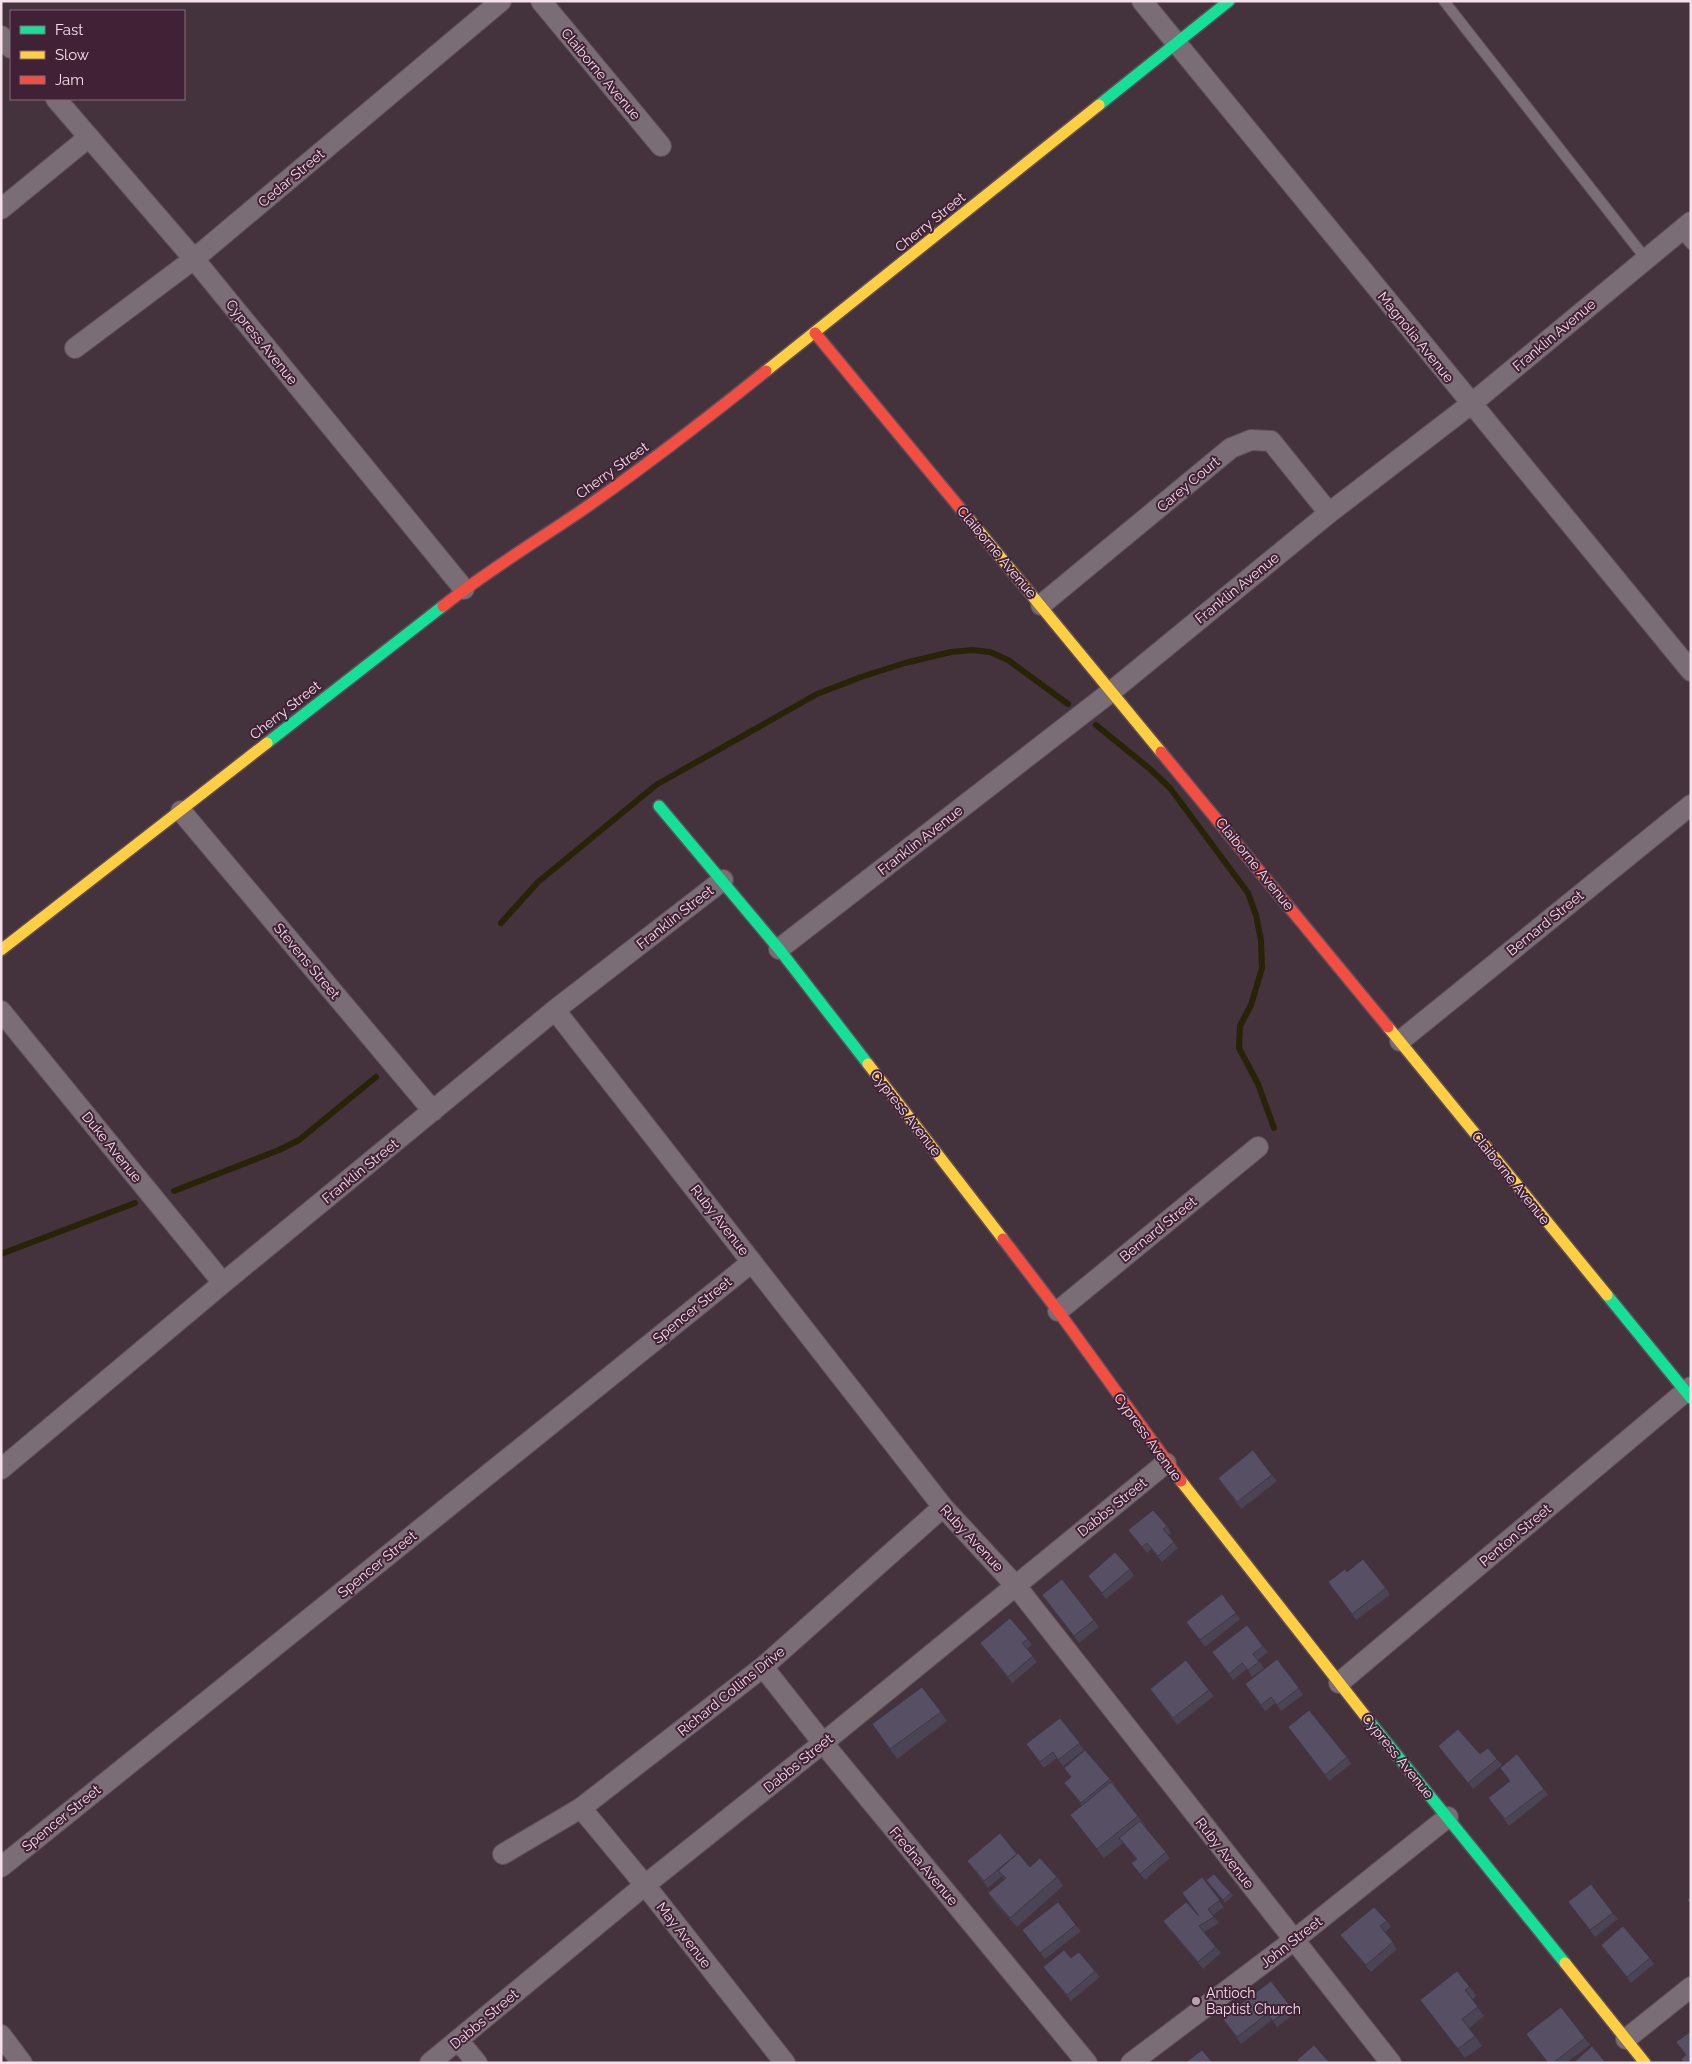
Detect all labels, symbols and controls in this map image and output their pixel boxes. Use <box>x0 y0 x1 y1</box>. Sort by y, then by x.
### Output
legend <box>10 10 185 100</box>
text: Fast <box>55 21 83 39</box>
street label: Claiborne Avenue <box>558 25 644 123</box>
text: Slow <box>55 46 89 64</box>
text: Jam <box>55 71 84 89</box>
street label: Cedar Street <box>255 146 327 210</box>
street label: Cherry Street <box>892 189 968 255</box>
street label: Magnolia Avenue <box>1375 289 1457 385</box>
street label: Cypress Avenue <box>223 296 301 388</box>
street label: Franklin Avenue <box>1509 296 1599 374</box>
street label: Cherry Street <box>573 438 651 502</box>
street label: Carey Court <box>1154 453 1223 515</box>
street label: Claiborne Avenue <box>954 503 1040 601</box>
street label: Franklin Avenue <box>1192 549 1282 627</box>
street label: Cherry Street <box>246 677 324 743</box>
street label: Franklin Avenue <box>874 802 966 878</box>
street label: Claiborne Avenue <box>1213 814 1297 914</box>
street label: Franklin Street <box>633 882 717 952</box>
street label: Bernard Street <box>1503 887 1587 959</box>
street label: Stevens Street <box>271 920 343 1002</box>
street label: Cypress Avenue <box>868 1067 944 1159</box>
street label: Duke Avenue <box>79 1109 145 1185</box>
street label: Claiborne Avenue <box>1469 1128 1553 1228</box>
street label: Franklin Street <box>319 1135 401 1207</box>
street label: Ruby Avenue <box>687 1181 753 1259</box>
street label: Bernard Street <box>1116 1193 1200 1265</box>
street label: Spencer Street <box>650 1273 735 1347</box>
street label: Cypress Avenue <box>1111 1390 1185 1484</box>
street label: Dabbs Street <box>1074 1474 1150 1540</box>
street label: Penton Street <box>1476 1500 1554 1570</box>
street label: Ruby Avenue <box>937 1501 1007 1575</box>
street label: Spencer Street <box>335 1527 420 1601</box>
street label: Richard Collins Drive <box>674 1643 788 1739</box>
street label: Cypress Avenue <box>1359 1710 1437 1802</box>
street label: Dabbs Street <box>760 1730 836 1796</box>
street label: Spencer Street <box>19 1781 104 1855</box>
street label: Ruby Avenue <box>1192 1814 1258 1892</box>
street label: Fredna Avenue <box>887 1824 961 1908</box>
street label: May Avenue <box>653 1899 715 1971</box>
street label: John Street <box>1257 1913 1325 1971</box>
place label: Antioch Baptist Church <box>1206 1985 1301 2017</box>
street label: Dabbs Street <box>447 1986 522 2052</box>
marker: Antioch Baptist Church <box>1190 1995 1202 2007</box>

